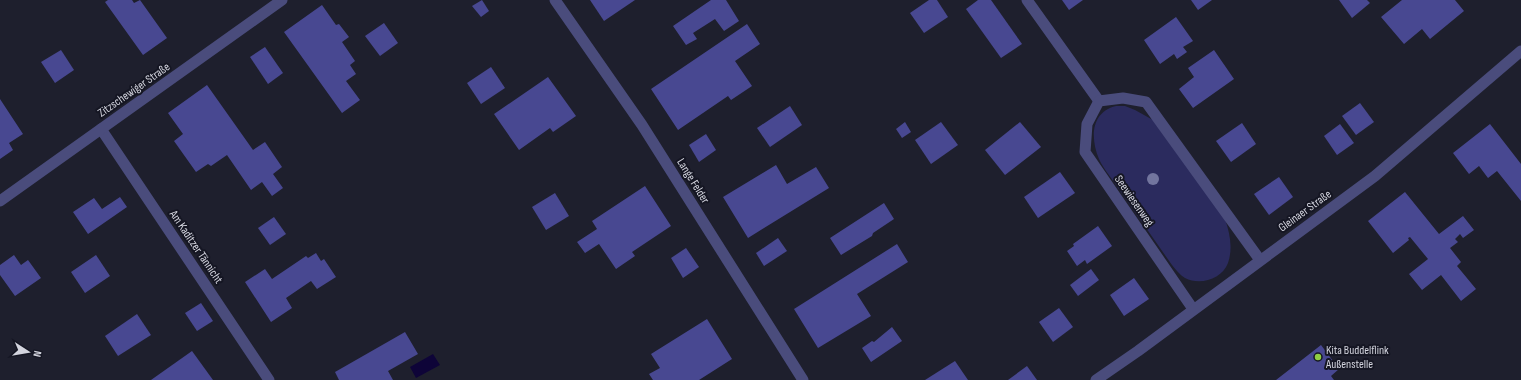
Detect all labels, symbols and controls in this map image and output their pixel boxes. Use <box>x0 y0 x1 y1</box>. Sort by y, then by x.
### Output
street label: Zitzschewiger Straße <box>95 59 173 120</box>
street label: Lange Felder <box>673 156 713 207</box>
street label: Seewiesenweg <box>1111 172 1157 230</box>
street label: Gleinaer Straße <box>1276 187 1335 235</box>
street label: Am Kaditzer Tännicht <box>165 207 226 287</box>
north arrow <box>8 332 48 372</box>
place label: Kita Buddelflink Außenstelle <box>1325 343 1389 372</box>
text: N <box>30 350 44 358</box>
marker: Kita Buddelflink Außenstelle <box>1313 352 1323 362</box>

